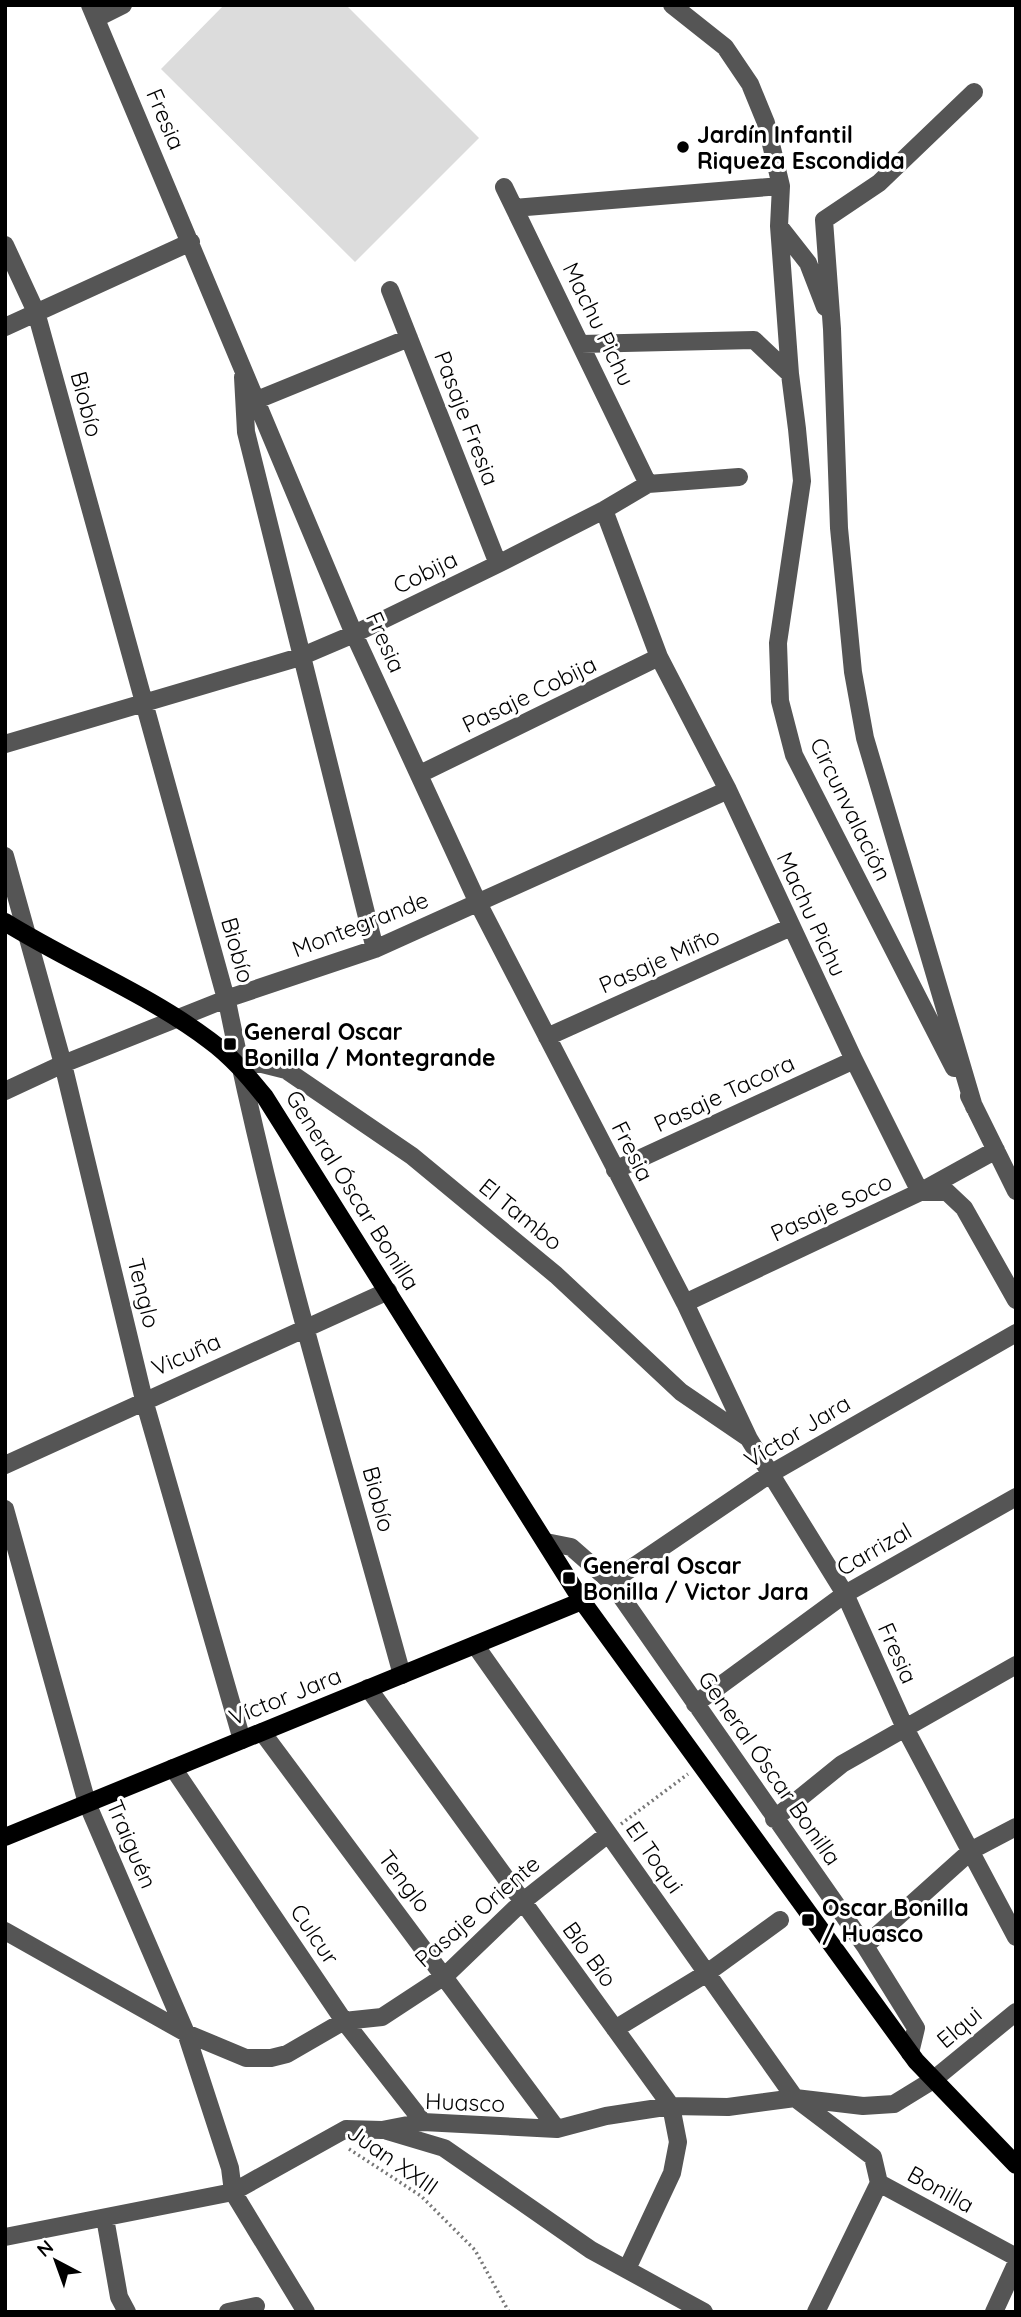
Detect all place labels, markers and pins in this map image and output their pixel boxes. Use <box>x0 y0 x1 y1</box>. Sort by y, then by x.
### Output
place label: Jardín Infantil Riqueza Escondida <box>697 120 905 175</box>
marker: Jardín Infantil Riqueza Escondida <box>675 139 691 155</box>
place label: General Oscar Bonilla / Montegrande <box>244 1017 496 1072</box>
marker: General Oscar Bonilla / Montegrande <box>222 1036 238 1052</box>
place label: General Oscar Bonilla / Victor Jara <box>583 1551 809 1606</box>
marker: General Oscar Bonilla / Victor Jara <box>561 1570 577 1586</box>
place label: Oscar Bonilla / Huasco <box>822 1893 969 1948</box>
marker: Oscar Bonilla / Huasco <box>800 1912 816 1928</box>

